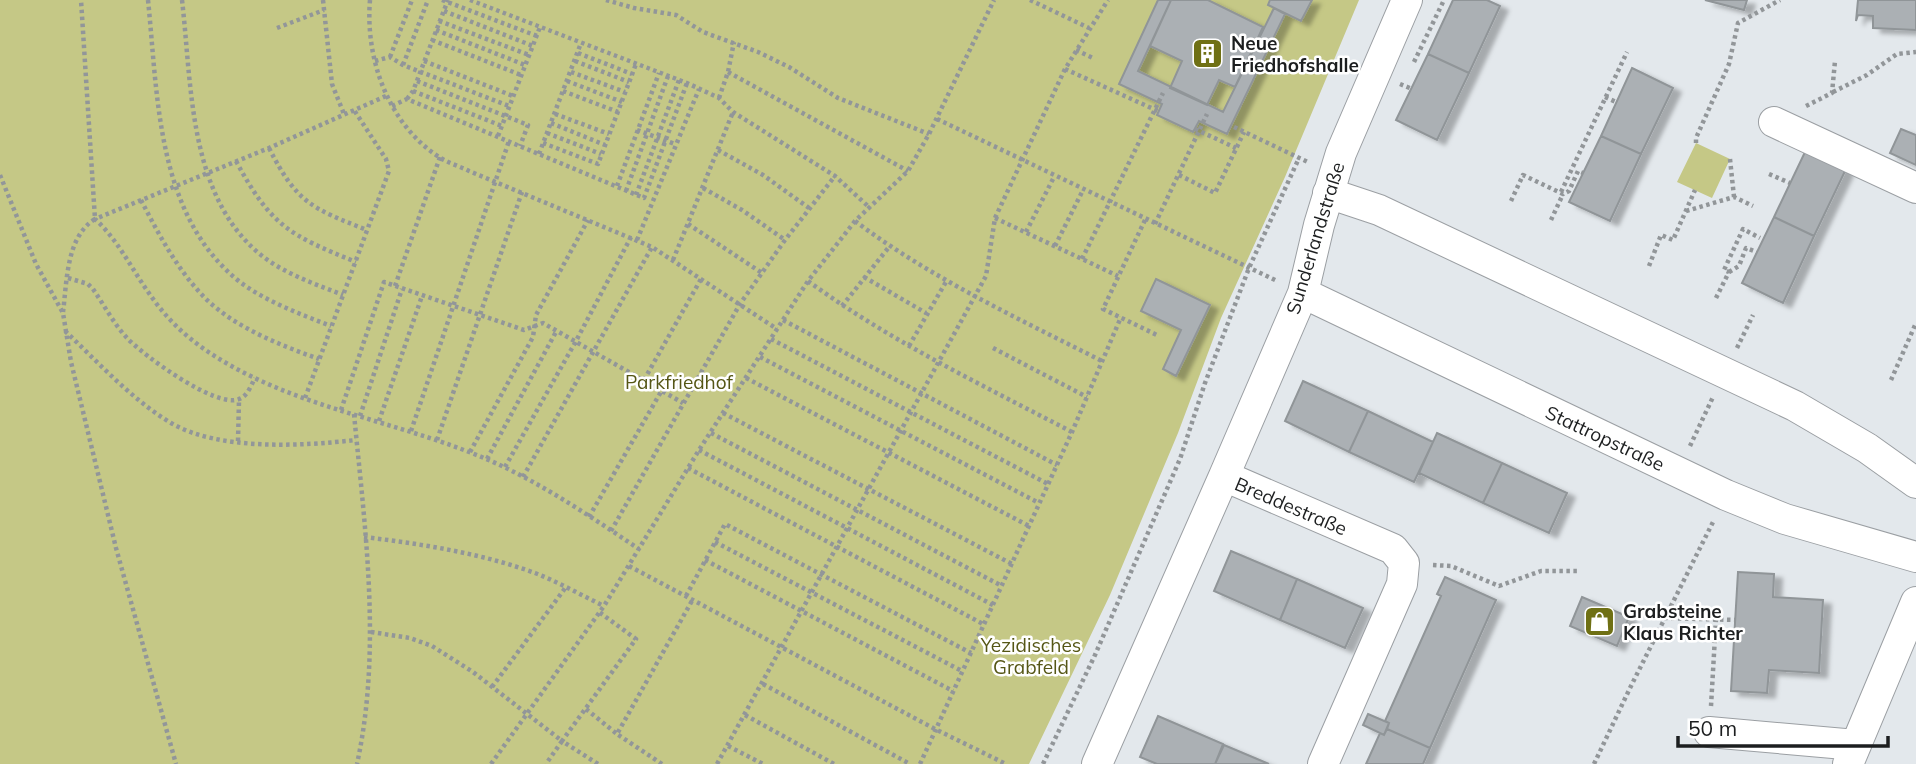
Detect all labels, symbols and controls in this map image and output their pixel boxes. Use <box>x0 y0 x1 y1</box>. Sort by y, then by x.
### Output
place label: Neue Friedhofshalle <box>1231 31 1359 77</box>
building icon: Neue Friedhofshalle <box>1191 37 1225 71</box>
street label: Sunderlandstraße <box>1280 159 1350 317</box>
park label: Parkfriedhof <box>625 370 734 394</box>
street label: Stattropstraße <box>1542 400 1668 476</box>
street label: Breddestraße <box>1231 472 1351 540</box>
place label: Grabsteine Klaus Richter <box>1623 599 1743 645</box>
shop icon: Grabsteine Klaus Richter <box>1583 605 1617 639</box>
park label: Yezidisches Grabfeld <box>980 633 1081 679</box>
scale bar <box>1678 704 1888 748</box>
text: 50 m <box>1688 715 1737 741</box>

